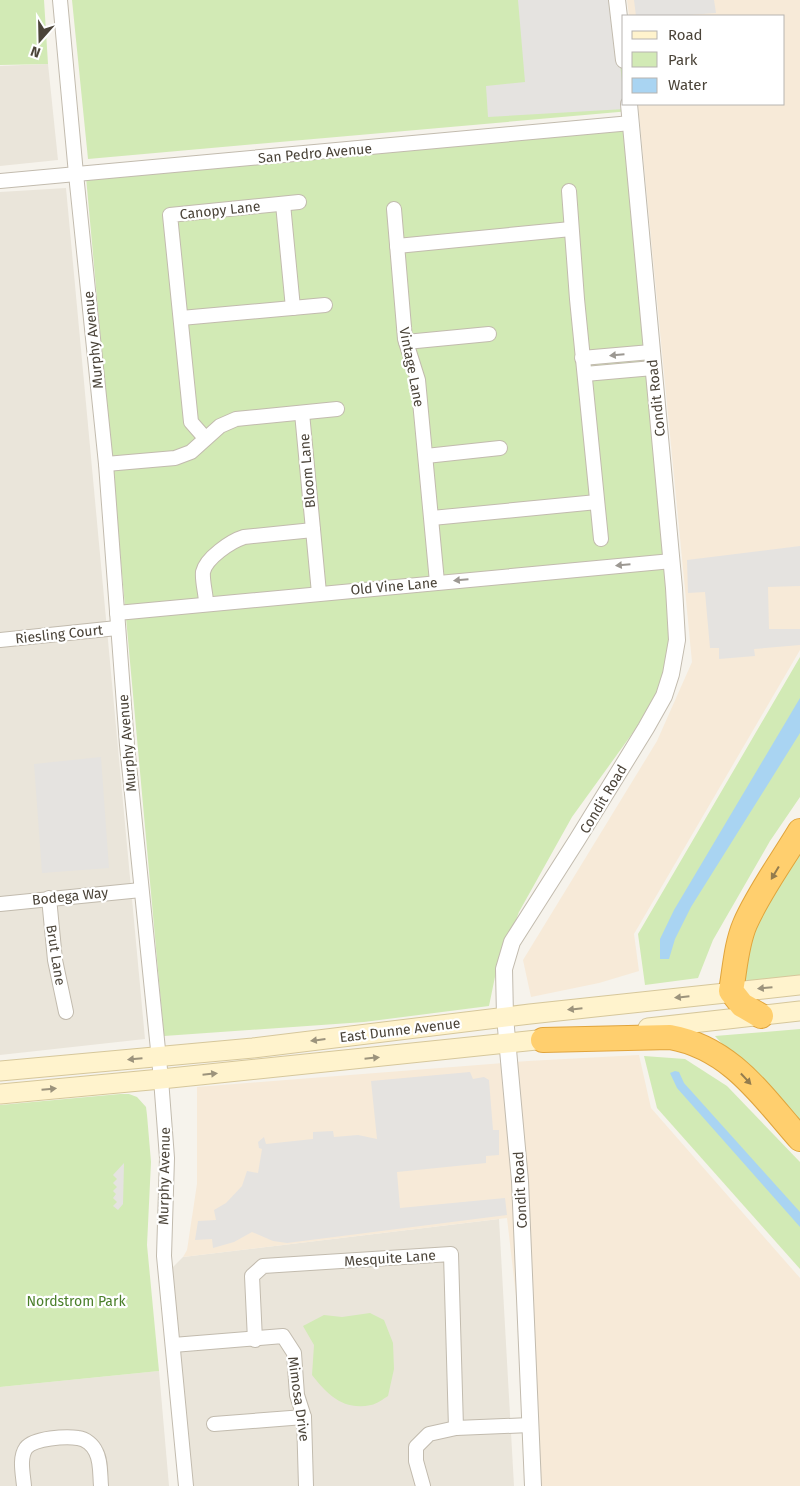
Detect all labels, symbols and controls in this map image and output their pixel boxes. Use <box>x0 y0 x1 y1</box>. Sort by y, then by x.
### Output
north arrow <box>15 15 65 65</box>
legend <box>622 15 785 105</box>
text: Road <box>668 26 703 44</box>
text: N <box>28 42 43 61</box>
text: Park <box>668 51 698 69</box>
text: Water <box>668 76 707 94</box>
street label: San Pedro Avenue <box>257 140 373 167</box>
street label: Canopy Lane <box>179 198 261 223</box>
street label: Murphy Avenue <box>80 290 107 390</box>
street label: Vintage Lane <box>395 326 428 408</box>
one-way arrow <box>609 351 625 359</box>
street label: Condit Road <box>644 359 669 437</box>
street label: Bloom Lane <box>296 433 319 509</box>
one-way arrow <box>615 561 631 569</box>
street label: Old Vine Lane <box>350 574 438 599</box>
one-way arrow <box>453 576 469 584</box>
street label: Riesling Court <box>14 621 105 648</box>
street label: Murphy Avenue <box>115 693 140 792</box>
street label: Condit Road <box>576 762 631 837</box>
one-way arrow <box>770 867 779 880</box>
street label: Bodega Way <box>31 884 109 909</box>
street label: Brut Lane <box>42 924 69 987</box>
one-way arrow <box>757 984 773 992</box>
one-way arrow <box>674 993 690 1001</box>
one-way arrow <box>567 1005 583 1013</box>
street label: East Dunne Avenue <box>339 1015 461 1046</box>
one-way arrow <box>309 1036 325 1044</box>
one-way arrow <box>364 1054 380 1062</box>
one-way arrow <box>127 1055 143 1063</box>
one-way arrow <box>203 1070 219 1078</box>
one-way arrow <box>740 1073 752 1085</box>
one-way arrow <box>41 1085 57 1093</box>
street label: Murphy Avenue <box>155 1127 174 1225</box>
street label: Condit Road <box>510 1151 531 1229</box>
street label: Mesquite Lane <box>344 1247 437 1270</box>
park label: Nordstrom Park <box>26 1293 126 1310</box>
street label: Mimosa Drive <box>284 1356 313 1443</box>

